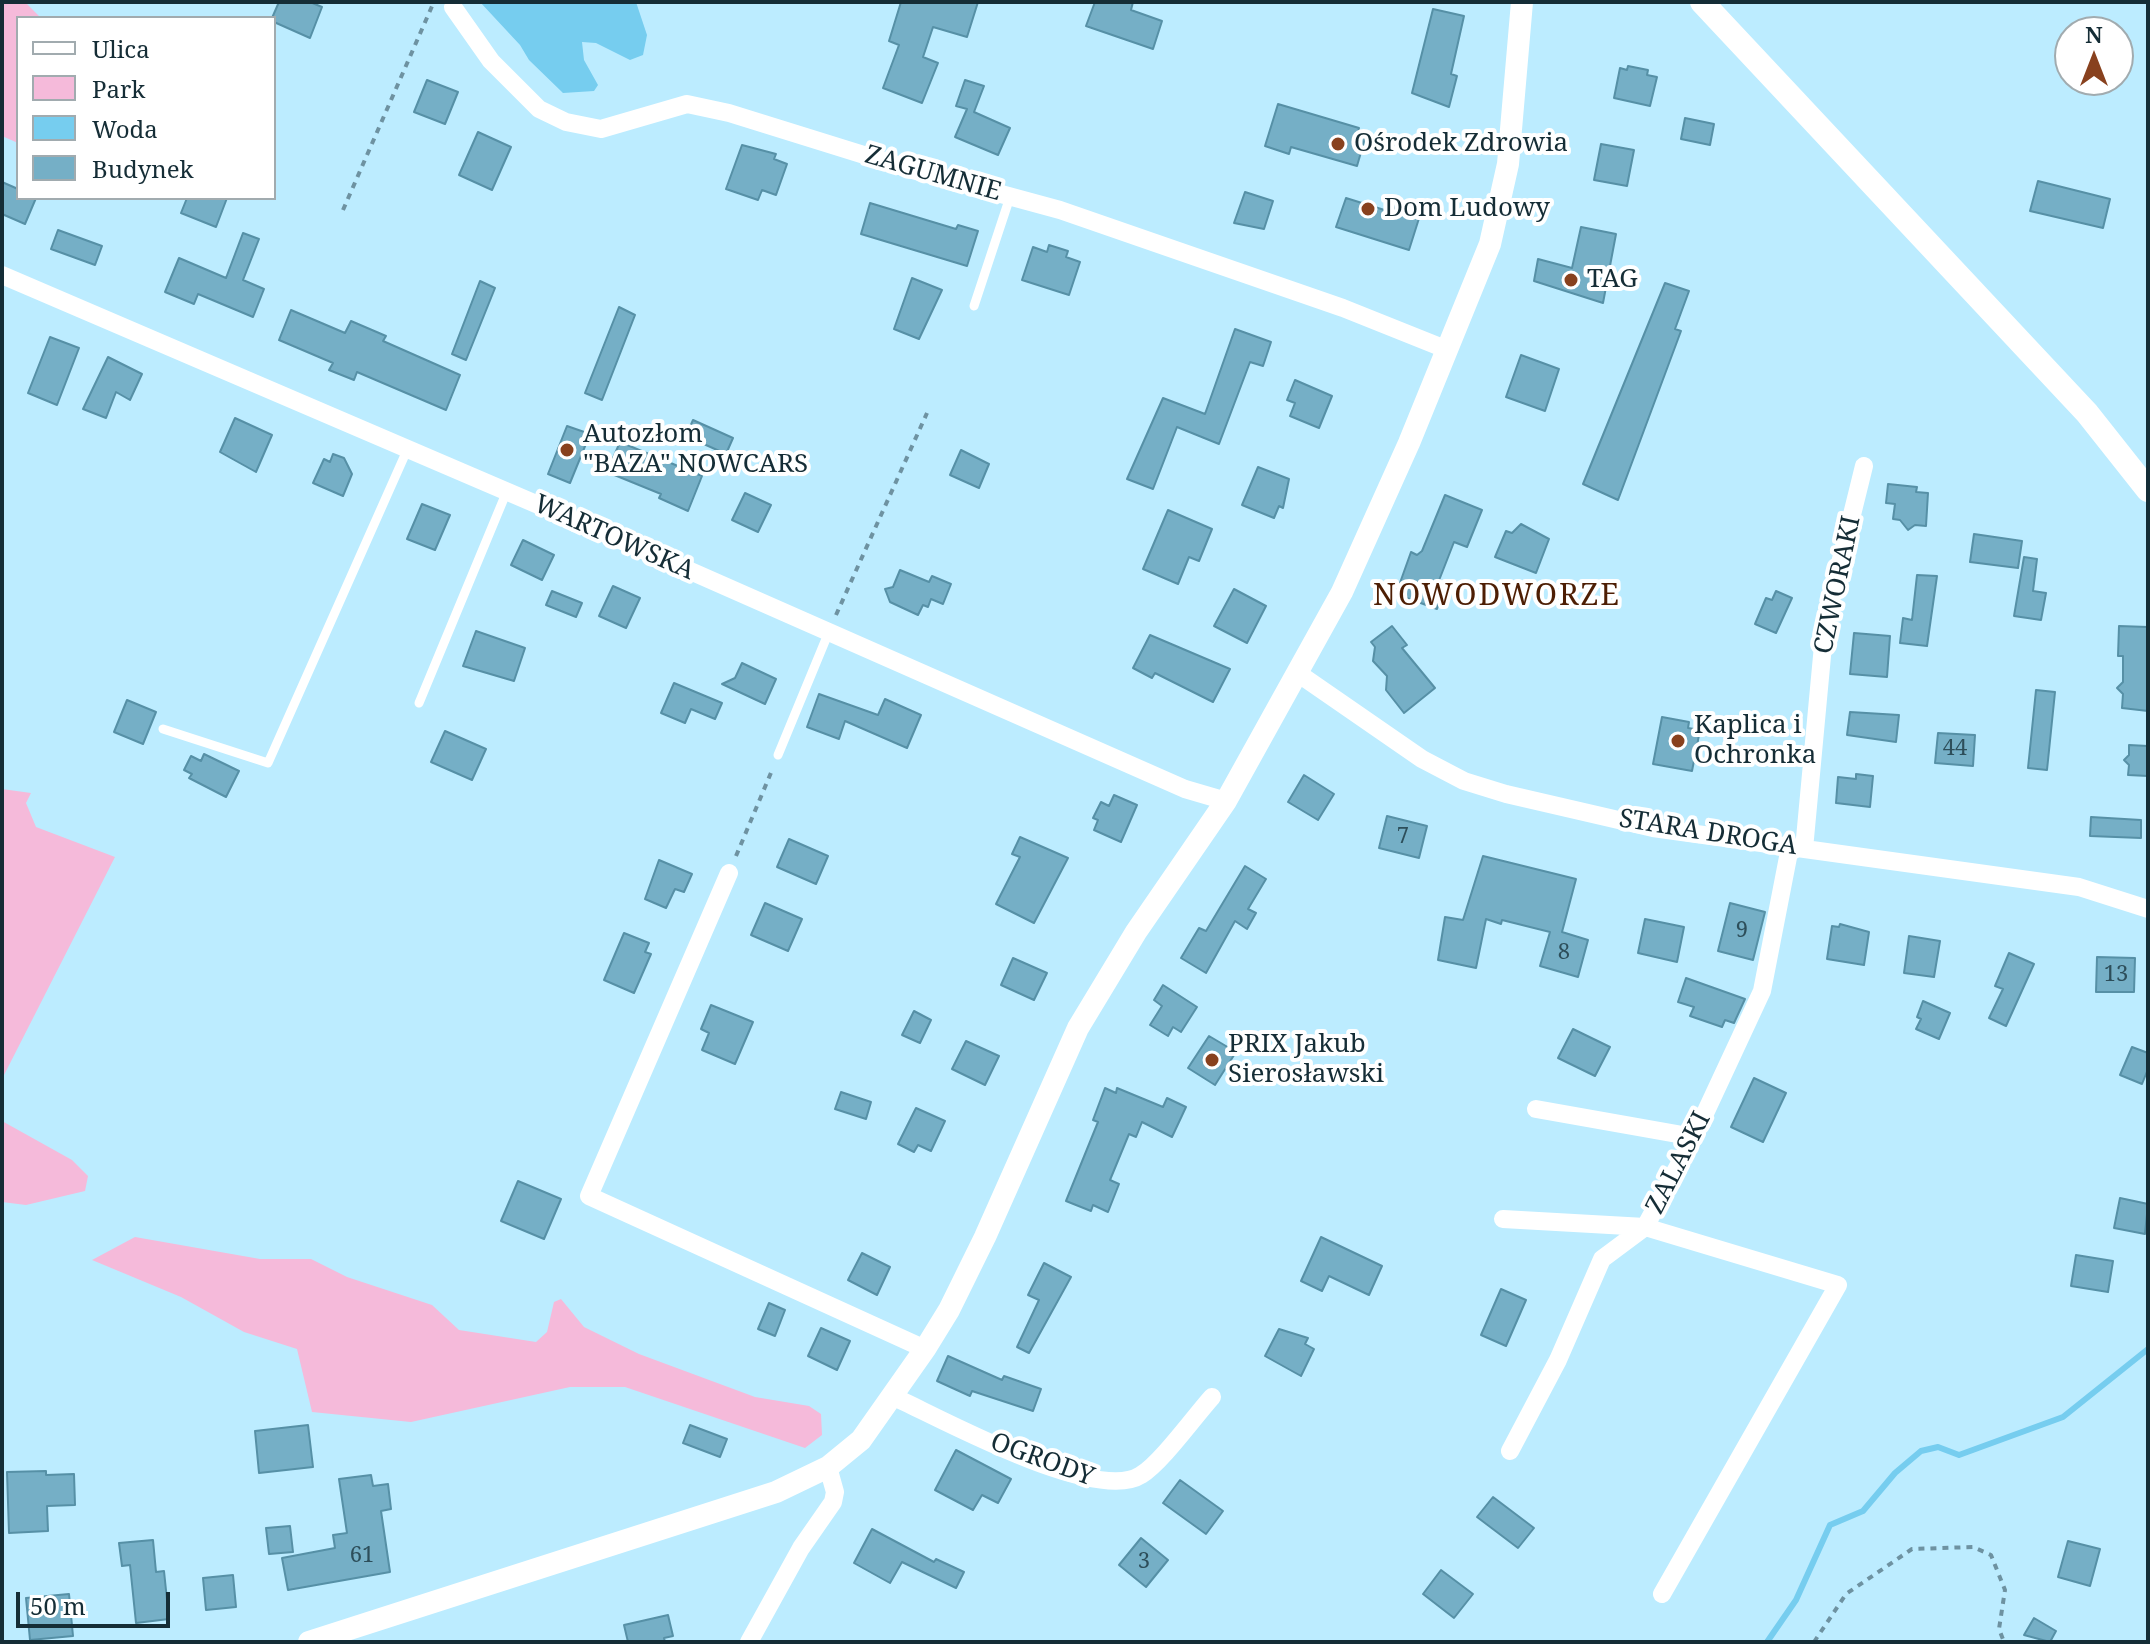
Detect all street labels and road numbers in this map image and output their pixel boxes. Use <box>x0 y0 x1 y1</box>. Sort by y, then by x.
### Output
street label: ZAGUMNIE <box>861 140 1005 208</box>
street label: WARTOWSKA <box>529 489 699 587</box>
street label: CZWORAKI <box>1808 513 1868 657</box>
street label: STARA DROGA <box>1617 804 1799 862</box>
street label: ZALASKI <box>1640 1107 1718 1219</box>
street label: OGRODY <box>986 1427 1098 1493</box>

